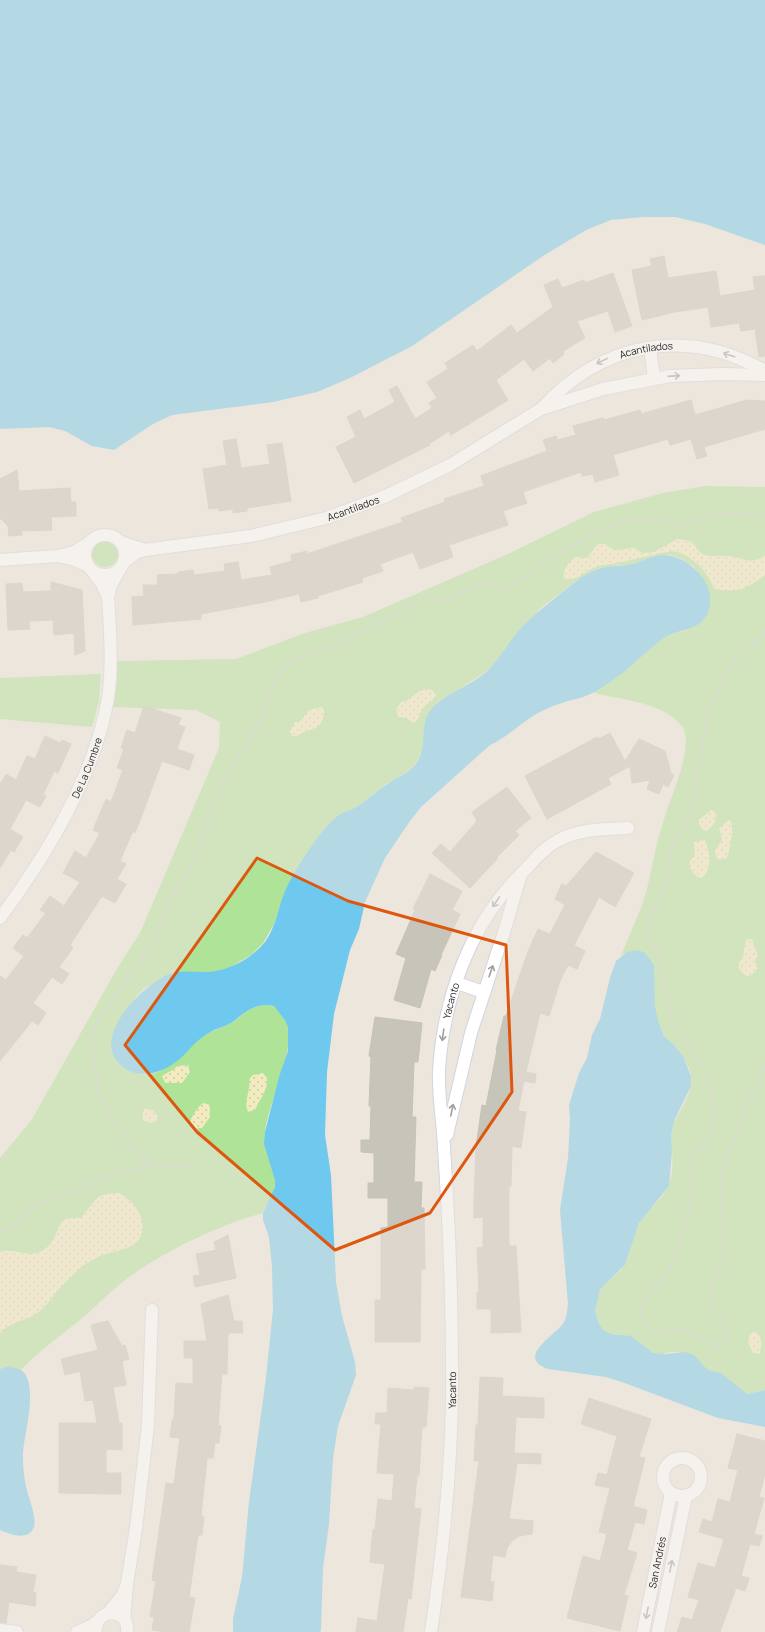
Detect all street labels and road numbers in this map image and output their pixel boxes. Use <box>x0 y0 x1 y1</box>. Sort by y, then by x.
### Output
street label: Acantilados <box>617 339 673 362</box>
street label: Acantilados <box>325 492 381 524</box>
street label: De La Cumbre <box>68 736 105 800</box>
street label: Yacanto <box>439 981 462 1020</box>
street label: Yacanto <box>445 1371 459 1409</box>
street label: San Andrés <box>645 1535 669 1590</box>

